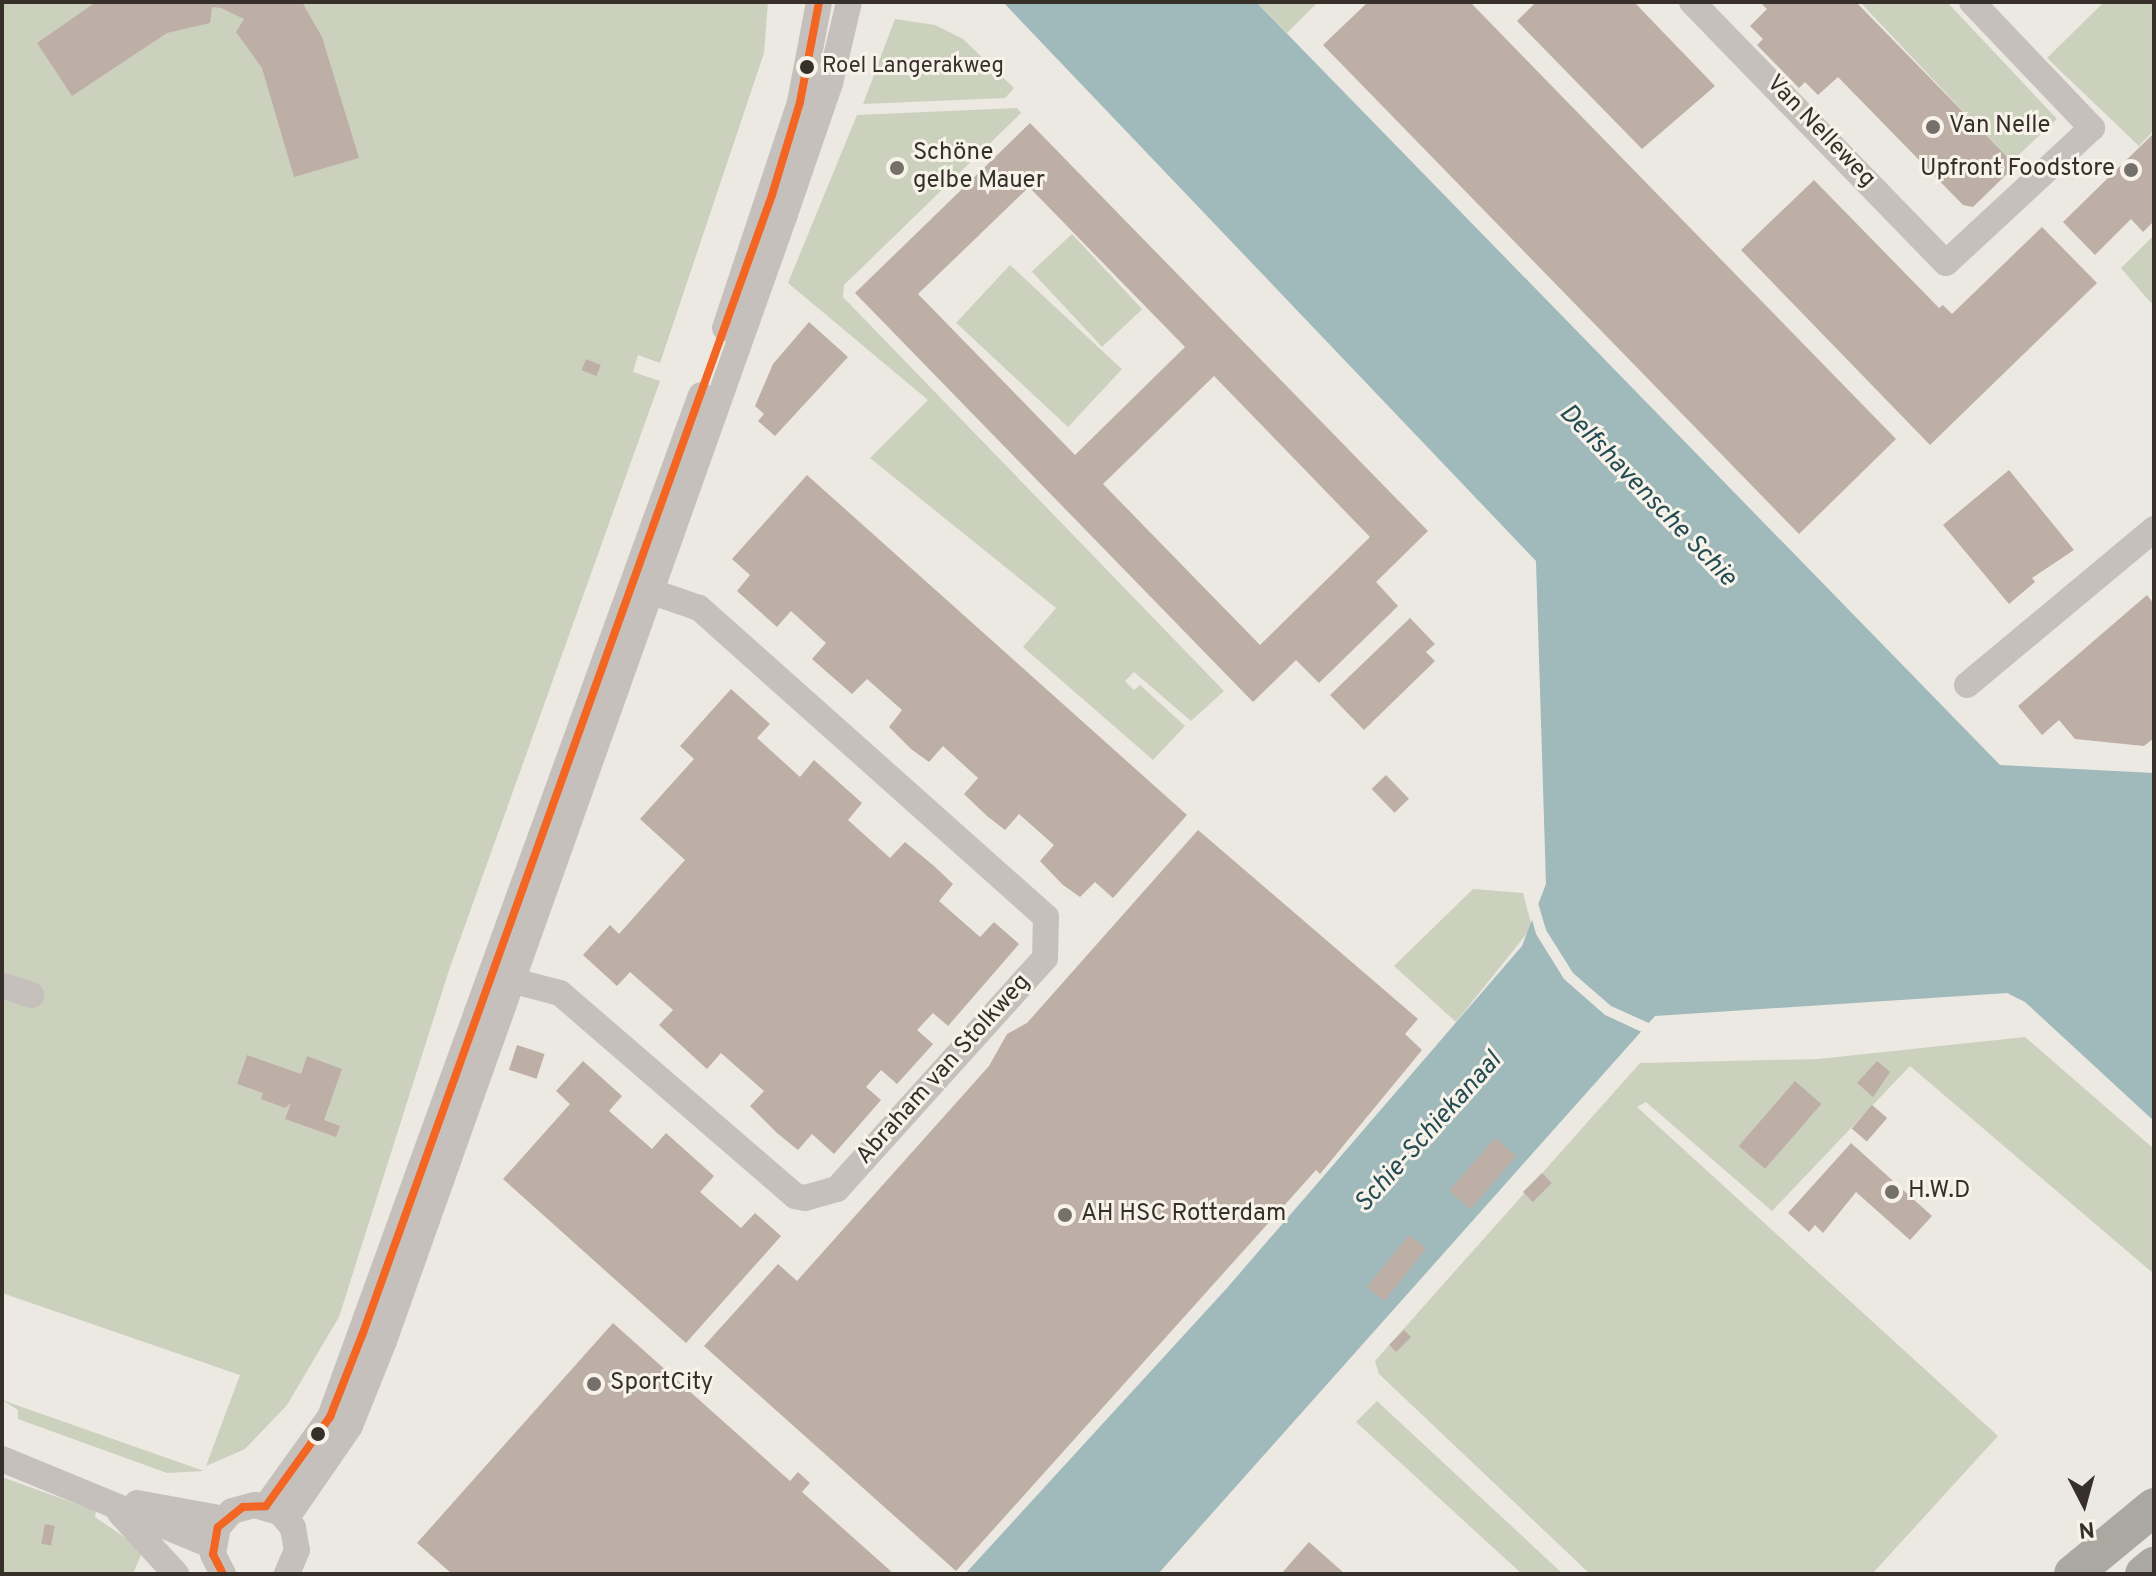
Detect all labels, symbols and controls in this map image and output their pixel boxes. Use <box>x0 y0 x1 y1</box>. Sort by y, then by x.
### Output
place label: Roel Langerakweg <box>822 54 1004 80</box>
marker: Roel Langerakweg <box>799 59 815 75</box>
street label: Van Nelleweg <box>1759 70 1881 194</box>
place label: Van Nelle <box>1949 113 2050 141</box>
marker: Van Nelle <box>1924 118 1942 136</box>
place label: Schöne gelbe Mauer <box>913 140 1045 196</box>
place label: Upfront Foodstore <box>1920 156 2115 184</box>
marker: Schöne gelbe Mauer <box>888 159 906 177</box>
marker: Upfront Foodstore <box>2122 161 2140 179</box>
water label: Delfshavensche Schie <box>1552 398 1742 594</box>
street label: Abraham van Stolkweg <box>851 969 1037 1171</box>
water label: Schie-Schiekanaal <box>1349 1046 1509 1220</box>
place label: H.W.D <box>1908 1178 1970 1206</box>
marker: H.W.D <box>1883 1183 1901 1201</box>
place label: AH HSC Rotterdam <box>1081 1201 1286 1229</box>
marker: AH HSC Rotterdam <box>1056 1206 1074 1224</box>
place label: SportCity <box>610 1370 713 1398</box>
marker: SportCity <box>585 1375 603 1393</box>
unlabelled marker <box>310 1426 326 1442</box>
north arrow <box>2044 1464 2124 1544</box>
text: N <box>2077 1514 2096 1543</box>

